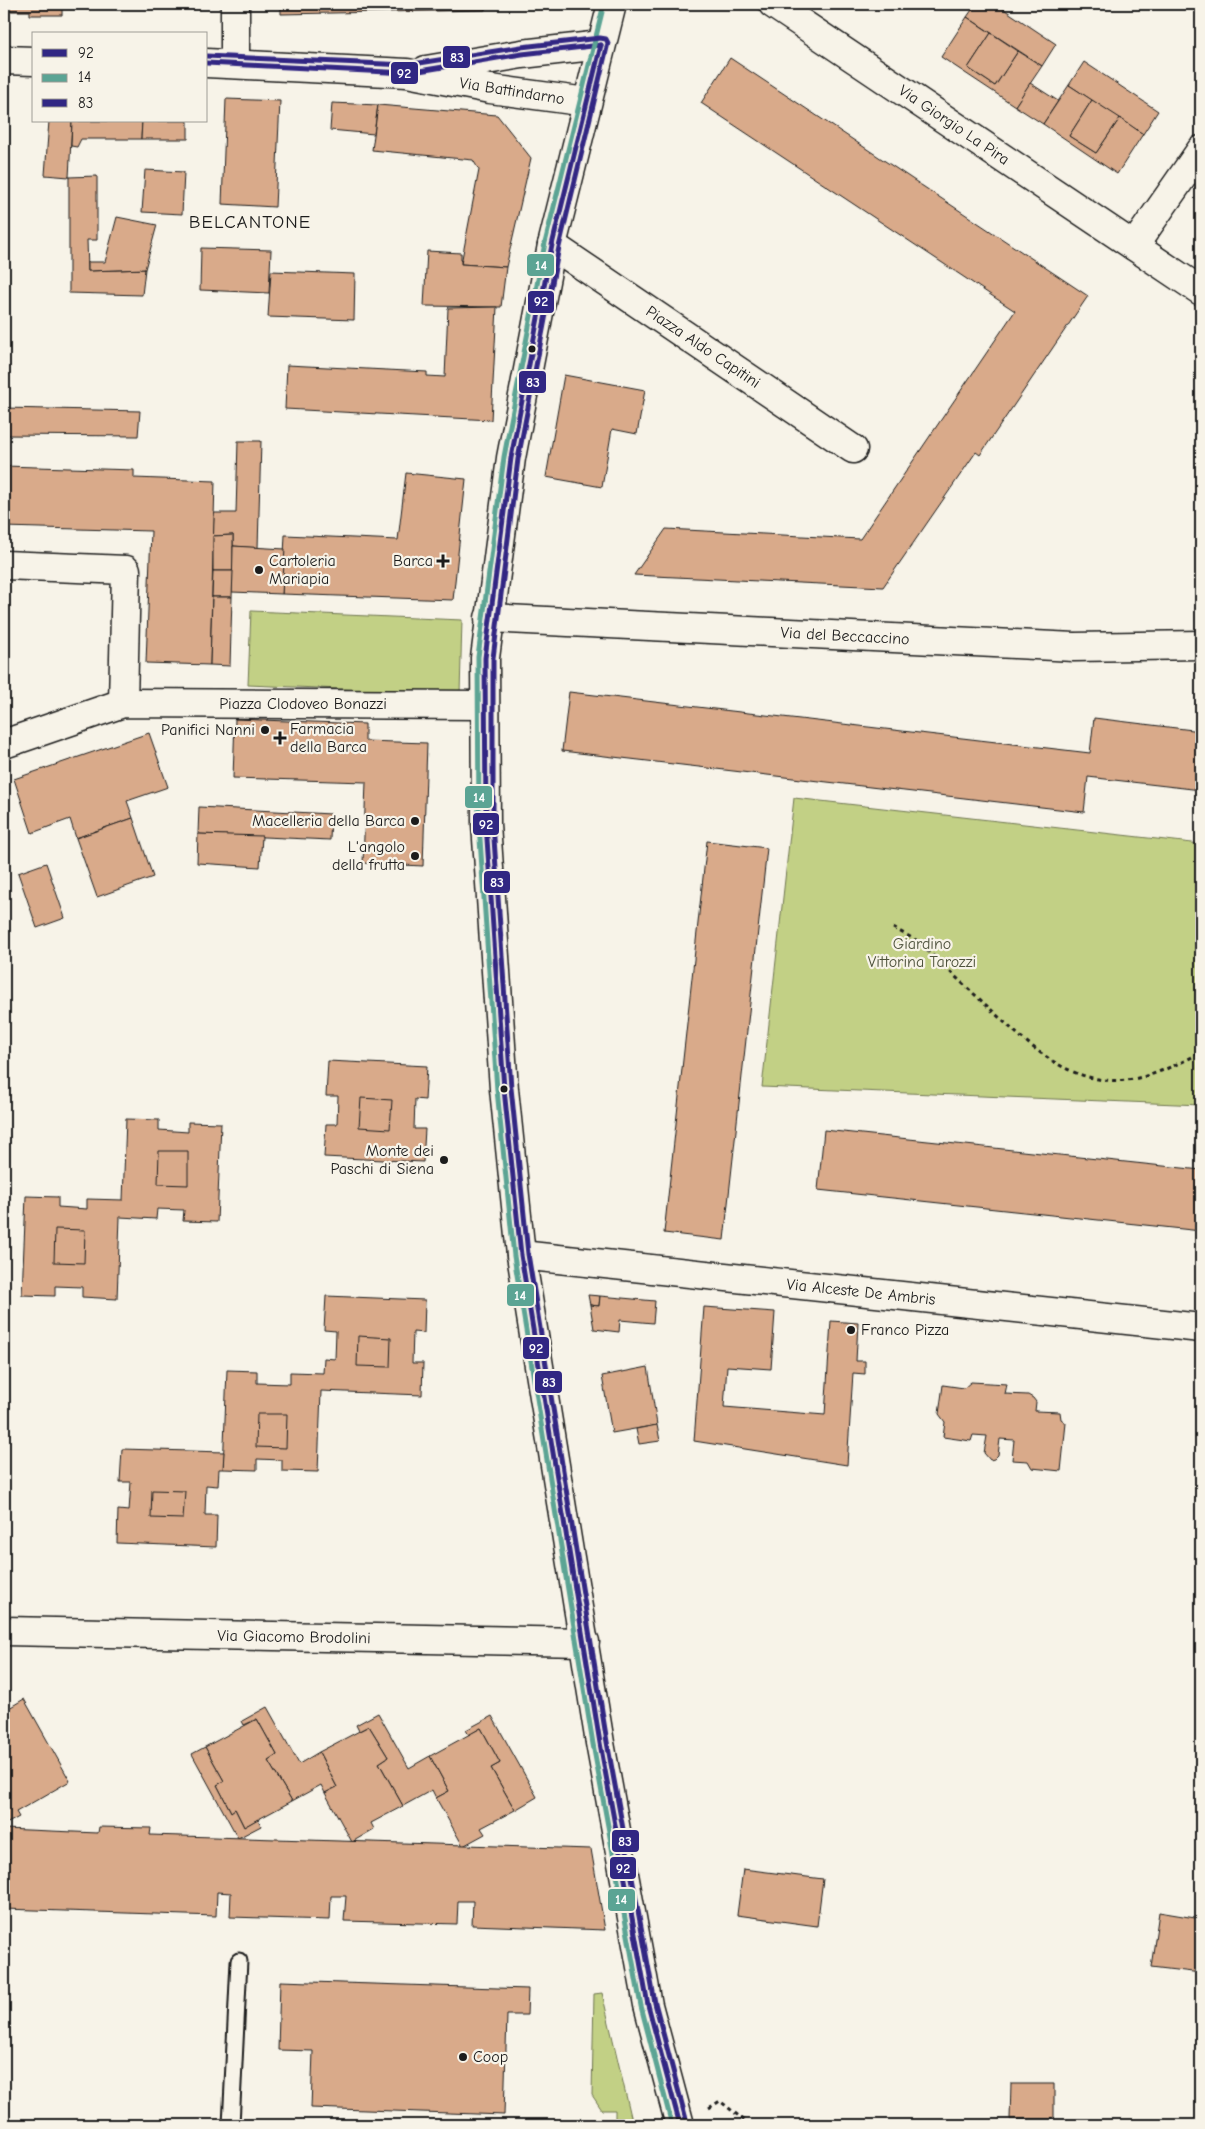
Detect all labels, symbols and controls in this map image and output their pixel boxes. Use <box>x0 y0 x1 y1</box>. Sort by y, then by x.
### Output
legend <box>32 32 208 122</box>
text: 92 <box>78 44 94 62</box>
line badge: 83 <box>442 45 471 69</box>
text: 83 <box>450 49 464 66</box>
line badge: 92 <box>390 61 419 85</box>
text: 92 <box>397 65 411 82</box>
text: 14 <box>78 68 91 86</box>
street label: Via Battindarno <box>458 74 566 108</box>
street label: Via Giorgio La Pira <box>895 81 1013 169</box>
text: 83 <box>78 94 93 112</box>
district label: BELCANTONE <box>189 211 311 233</box>
line badge: 14 <box>526 253 555 277</box>
text: 14 <box>535 257 547 274</box>
line badge: 92 <box>527 290 555 314</box>
text: 92 <box>534 293 548 310</box>
street label: Piazza Aldo Capitini <box>642 302 764 392</box>
unlabelled marker <box>527 344 537 354</box>
line badge: 83 <box>518 370 547 394</box>
text: 83 <box>526 374 540 391</box>
place label: Cartoleria Mariapia <box>269 552 336 588</box>
place label: Barca <box>393 552 433 570</box>
marker: Barca <box>437 555 449 567</box>
marker: Cartoleria Mariapia <box>253 564 265 576</box>
street label: Via del Beccaccino <box>780 624 910 648</box>
street label: Piazza Clodoveo Bonazzi <box>219 695 387 713</box>
place label: Farmacia della Barca <box>290 720 367 756</box>
place label: Panifici Nanni <box>161 721 255 739</box>
marker: Panifici Nanni <box>259 724 271 736</box>
marker: Farmacia della Barca <box>274 732 286 744</box>
line badge: 14 <box>464 785 493 809</box>
text: 14 <box>473 789 485 806</box>
place label: Macelleria della Barca <box>252 812 405 830</box>
line badge: 92 <box>472 812 500 836</box>
marker: Macelleria della Barca <box>409 815 421 827</box>
text: 92 <box>479 816 493 833</box>
place label: L'angolo della frutta <box>332 838 405 874</box>
marker: L'angolo della frutta <box>409 850 421 862</box>
line badge: 83 <box>483 870 511 894</box>
text: 83 <box>490 874 504 891</box>
park label: Giardino Vittorina Tarozzi <box>868 935 976 971</box>
unlabelled marker <box>499 1084 509 1094</box>
place label: Monte dei Paschi di Siena <box>331 1142 434 1178</box>
marker: Monte dei Paschi di Siena <box>438 1154 450 1166</box>
street label: Via Alceste De Ambris <box>786 1275 937 1309</box>
line badge: 14 <box>506 1283 535 1307</box>
text: 14 <box>514 1287 526 1304</box>
place label: Franco Pizza <box>861 1321 949 1339</box>
marker: Franco Pizza <box>845 1324 857 1336</box>
line badge: 92 <box>522 1336 550 1360</box>
text: 92 <box>529 1340 543 1357</box>
line badge: 83 <box>534 1370 563 1394</box>
text: 83 <box>542 1374 556 1391</box>
street label: Via Giacomo Brodolini <box>217 1627 371 1647</box>
line badge: 83 <box>611 1829 640 1853</box>
text: 83 <box>618 1833 632 1850</box>
line badge: 92 <box>609 1856 637 1880</box>
text: 92 <box>616 1860 630 1877</box>
line badge: 14 <box>607 1888 636 1912</box>
text: 14 <box>615 1891 627 1908</box>
place label: Coop <box>473 2048 508 2066</box>
marker: Coop <box>457 2051 469 2063</box>

